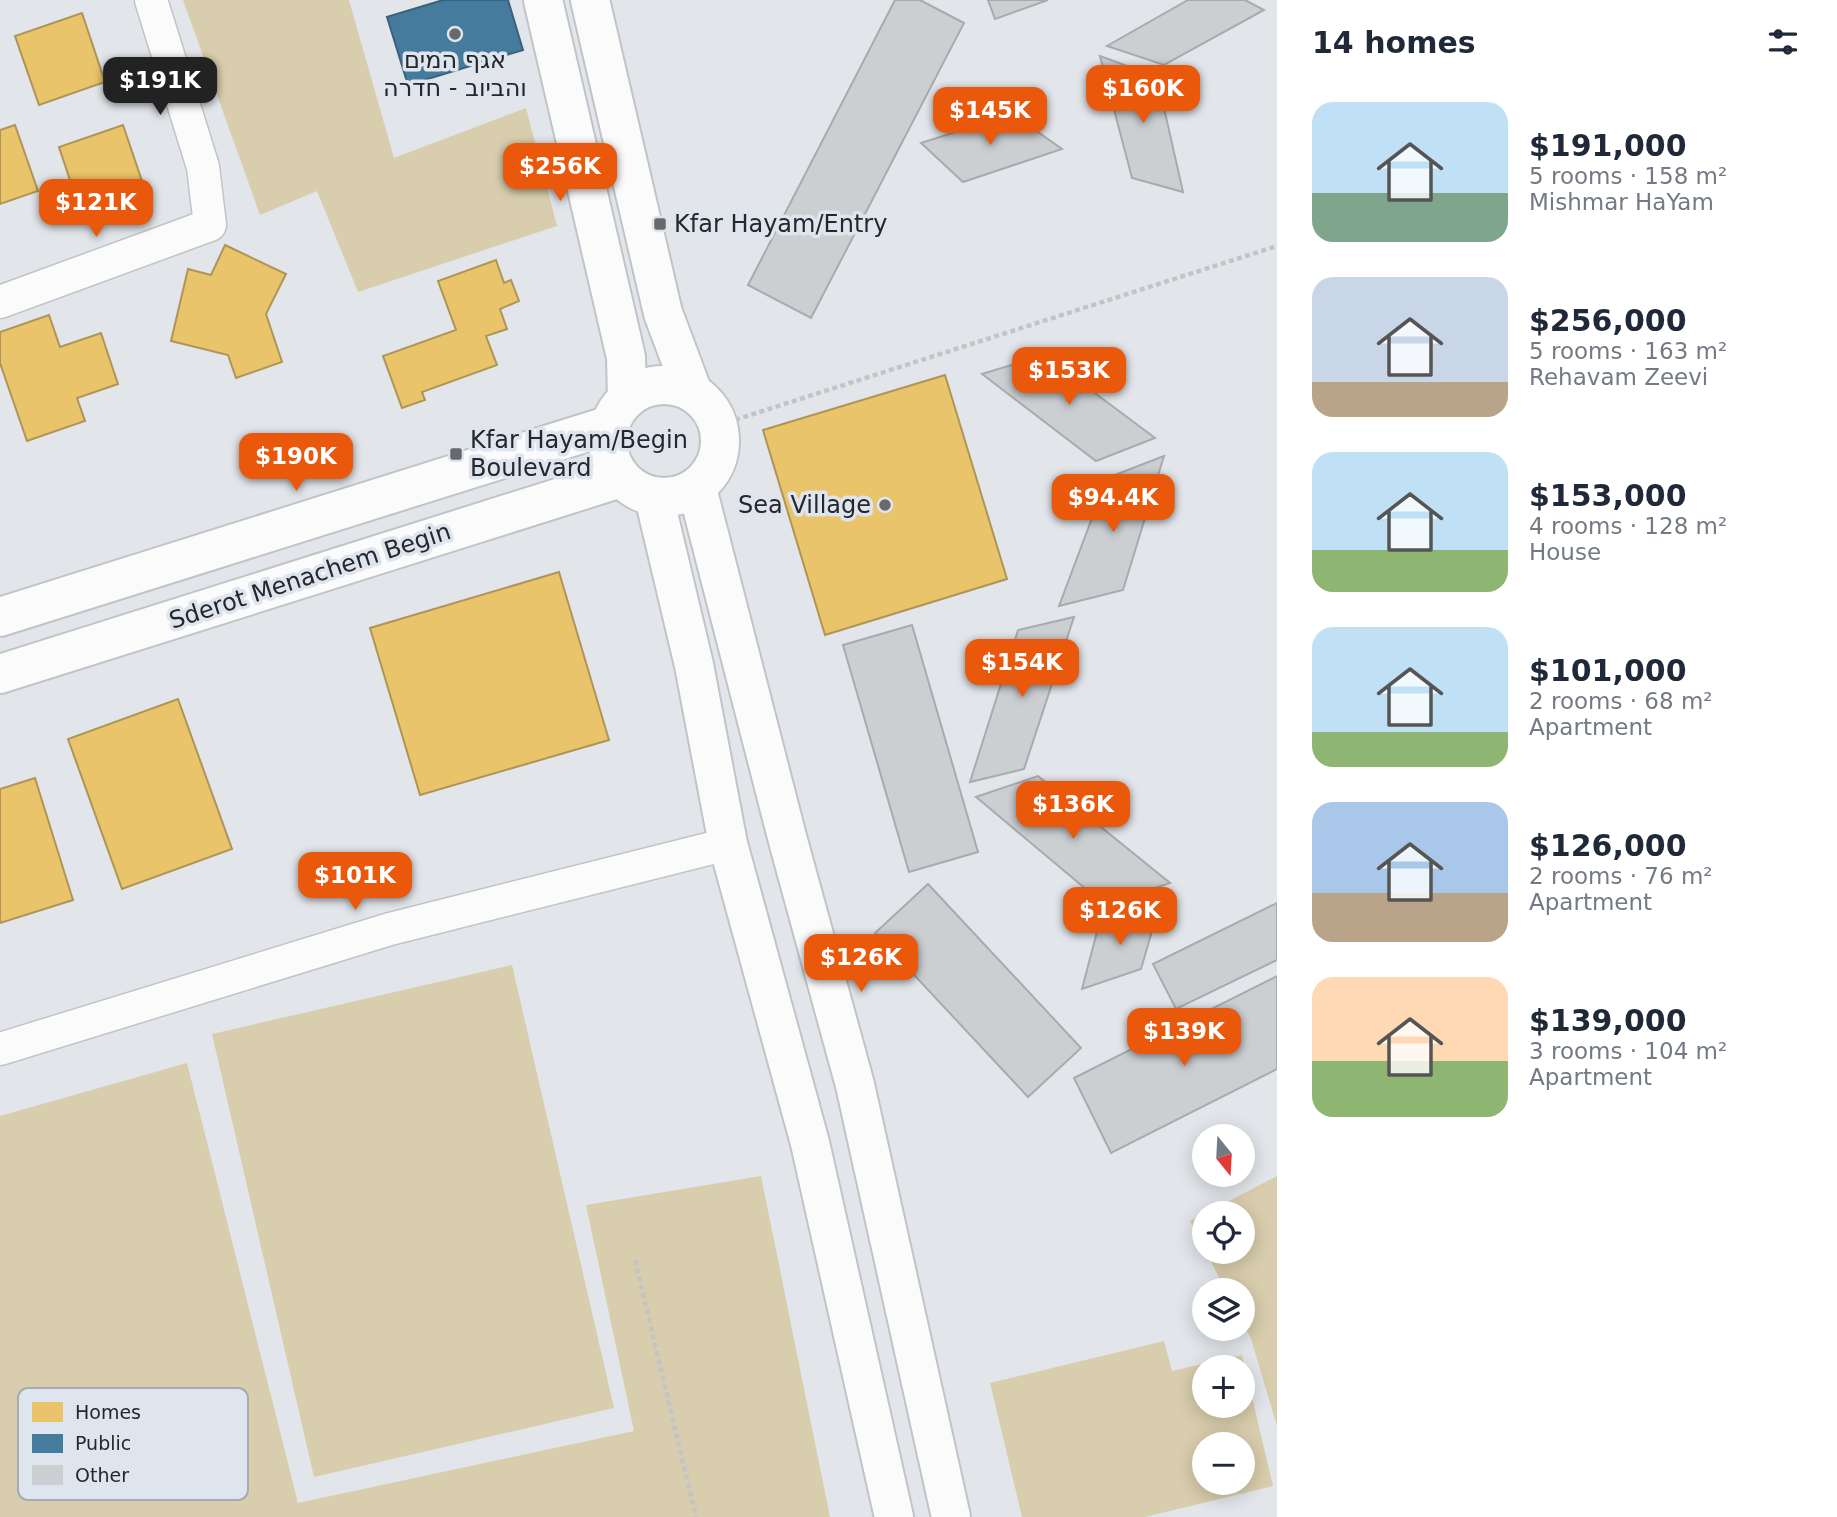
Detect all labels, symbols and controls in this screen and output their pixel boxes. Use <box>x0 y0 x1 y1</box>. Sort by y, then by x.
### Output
icon: filters <box>1764 23 1802 61</box>
text: 14 homes <box>1312 25 1476 60</box>
marker: אגף המים והביוב - חדרה <box>447 26 463 42</box>
place label: אגף המים והביוב - חדרה <box>383 46 527 102</box>
pin: $191K <box>111 58 209 117</box>
pin: $160K <box>1094 66 1192 125</box>
text: $191K <box>119 67 201 93</box>
text: $160K <box>1102 75 1184 101</box>
pin: $145K <box>941 88 1039 147</box>
text: $145K <box>949 97 1031 123</box>
text: $191,000 <box>1529 128 1687 163</box>
icon: home <box>1368 130 1452 214</box>
pin: $256K <box>511 144 609 203</box>
text: $256K <box>519 153 601 179</box>
text: 5 rooms · 158 m² <box>1529 163 1727 189</box>
pin: $121K <box>47 180 145 239</box>
text: $121K <box>55 189 137 215</box>
text: Mishmar HaYam <box>1529 189 1714 215</box>
place label: Kfar Hayam/Entry <box>674 210 887 238</box>
marker: Kfar Hayam/Entry <box>652 216 668 232</box>
text: $256,000 <box>1529 303 1687 338</box>
icon: home <box>1368 305 1452 389</box>
text: 5 rooms · 163 m² <box>1529 338 1727 364</box>
pin: $153K <box>1020 348 1118 407</box>
text: $153K <box>1028 357 1110 383</box>
text: Rehavam Zeevi <box>1529 364 1708 390</box>
place label: Kfar Hayam/Begin Boulevard <box>470 426 688 482</box>
pin: $190K <box>247 434 345 493</box>
text: $190K <box>255 443 337 469</box>
marker: Kfar Hayam/Begin Boulevard <box>448 446 464 462</box>
pin: $94.4K <box>1056 475 1170 534</box>
text: $153,000 <box>1529 478 1687 513</box>
icon: home <box>1368 480 1452 564</box>
text: $94.4K <box>1068 484 1158 510</box>
place label: Sea Village <box>738 491 871 519</box>
marker: Sea Village <box>877 497 893 513</box>
text: 4 rooms · 128 m² <box>1529 513 1727 539</box>
street label: Sderot Menachem Begin <box>166 517 454 635</box>
text: House <box>1529 539 1601 565</box>
pin: $154K <box>973 640 1071 699</box>
text: $154K <box>981 649 1063 675</box>
text: $101,000 <box>1529 653 1687 688</box>
icon: home <box>1368 655 1452 739</box>
text: 2 rooms · 68 m² <box>1529 688 1713 714</box>
text: Apartment <box>1529 714 1652 740</box>
pin: $136K <box>1024 782 1122 841</box>
text: $136K <box>1032 791 1114 817</box>
text: $126,000 <box>1529 828 1687 863</box>
icon: home <box>1368 830 1452 914</box>
pin: $101K <box>306 852 404 912</box>
text: $101K <box>314 862 396 888</box>
text: 2 rooms · 76 m² <box>1529 863 1713 889</box>
pin: $126K <box>1071 888 1169 947</box>
text: Apartment <box>1529 889 1652 915</box>
text: $126K <box>1079 897 1161 923</box>
pin: $126K <box>812 934 910 994</box>
text: $126K <box>820 944 902 970</box>
text: $139,000 <box>1529 1003 1687 1038</box>
icon: home <box>1368 1005 1452 1089</box>
pin: $139K <box>1135 1009 1233 1068</box>
text: $139K <box>1143 1018 1225 1044</box>
text: 3 rooms · 104 m² <box>1529 1038 1727 1064</box>
text: Apartment <box>1529 1064 1652 1090</box>
north arrow <box>1192 1124 1255 1186</box>
map controls <box>1192 1124 1255 1495</box>
button: locate <box>1192 1201 1255 1264</box>
button: layers <box>1192 1278 1255 1341</box>
button: + <box>1192 1355 1255 1418</box>
legend <box>18 1388 248 1500</box>
text: Homes <box>75 1401 141 1423</box>
text: Public <box>75 1432 131 1454</box>
button: − <box>1192 1432 1255 1495</box>
text: Other <box>75 1464 129 1486</box>

